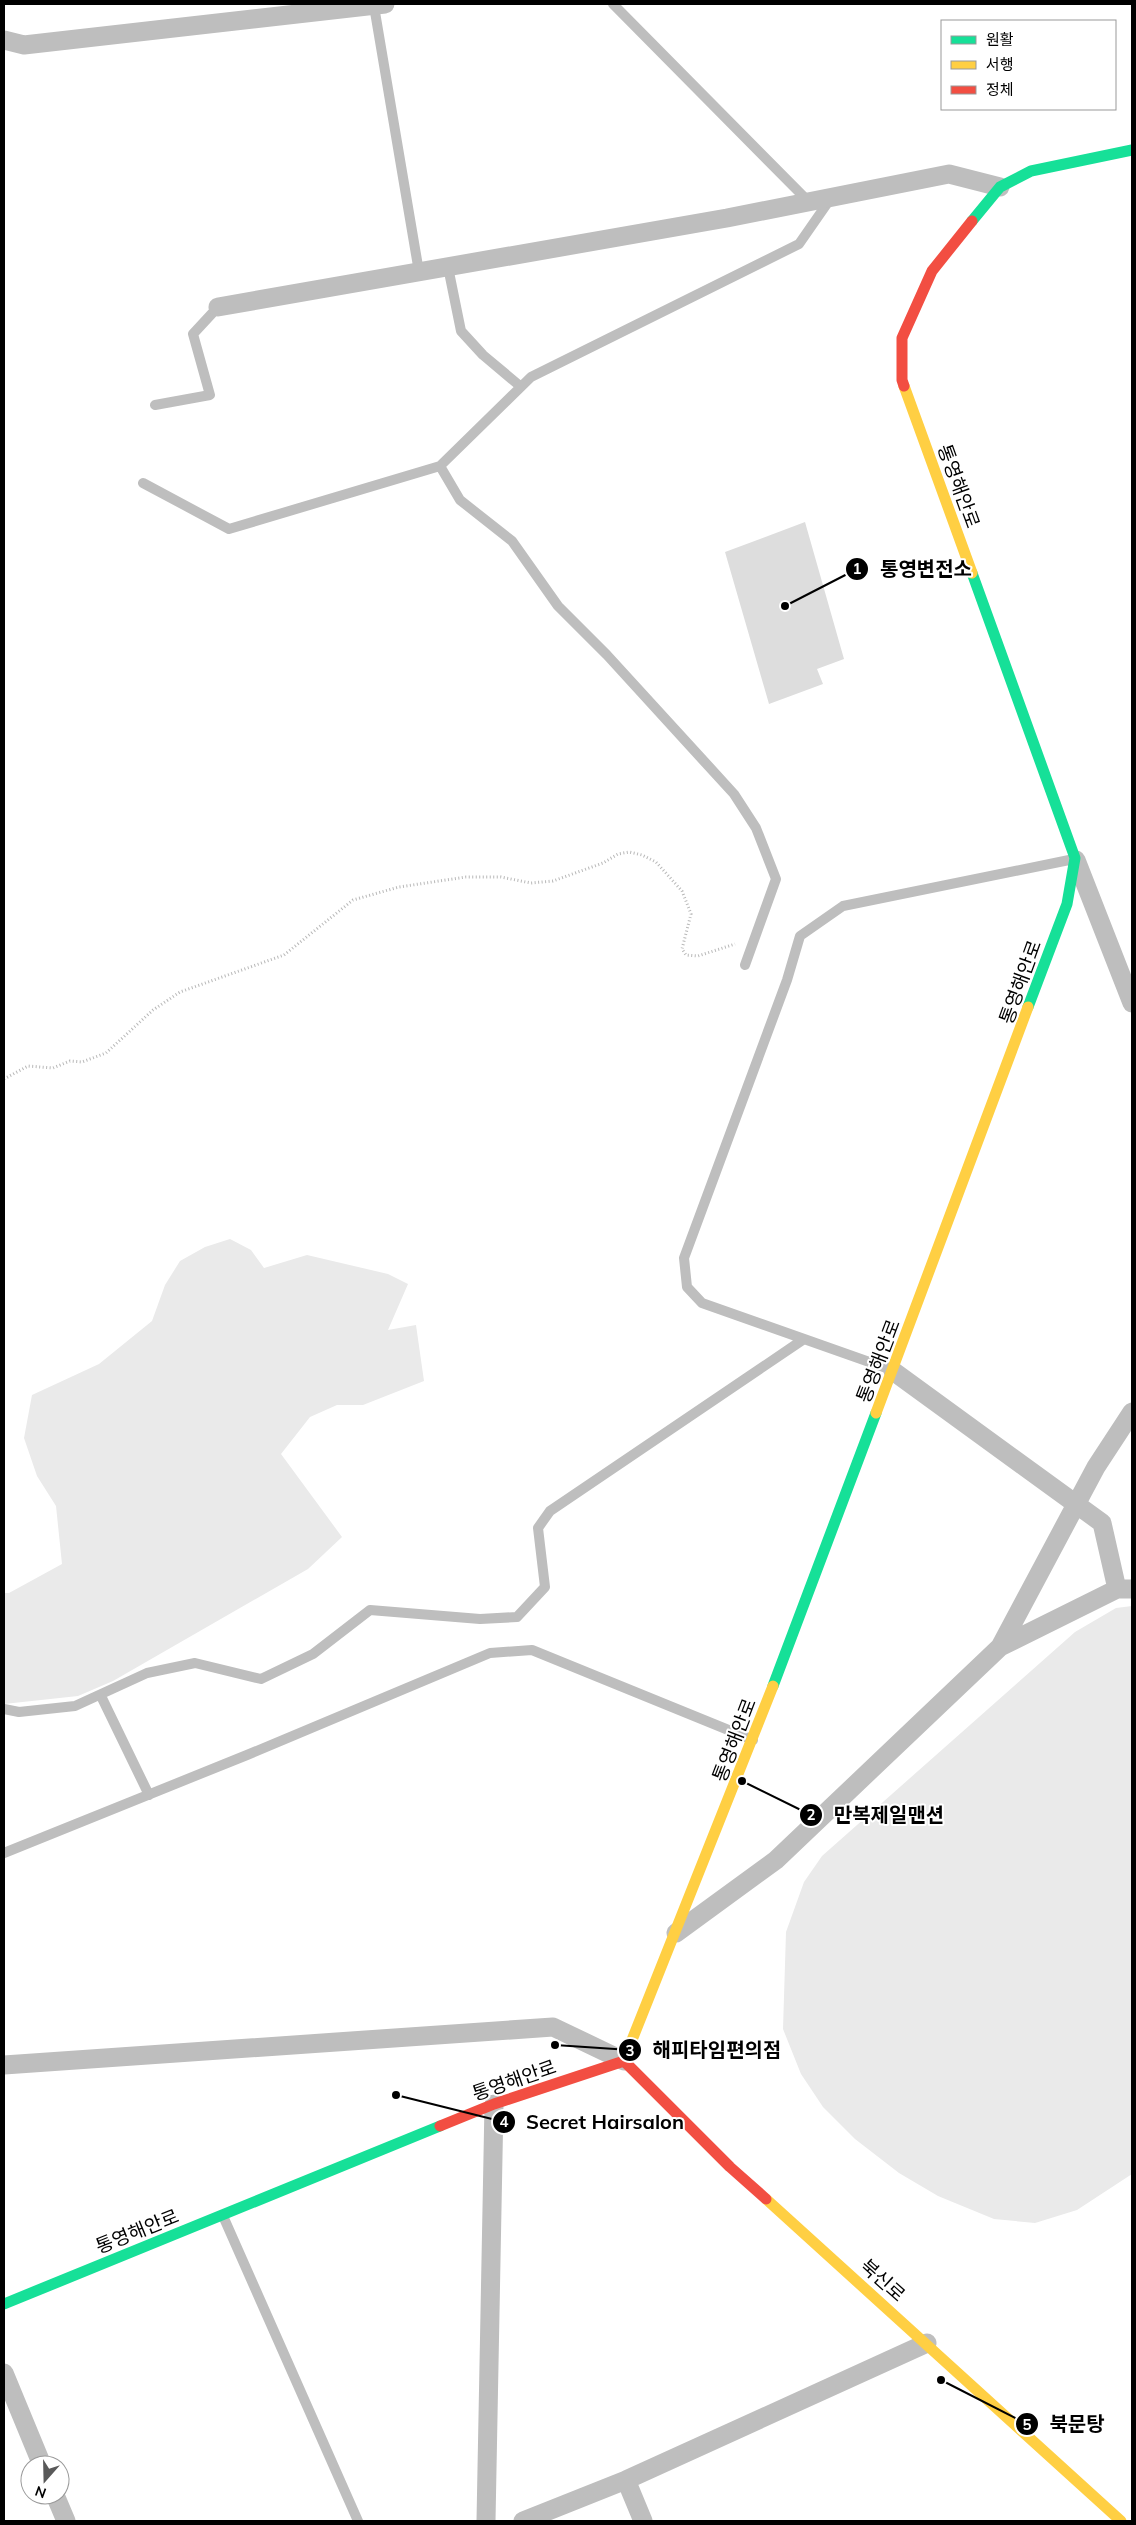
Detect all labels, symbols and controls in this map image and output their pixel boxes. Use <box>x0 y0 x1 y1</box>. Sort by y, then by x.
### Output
legend <box>941 20 1116 110</box>
text: 원활 <box>986 30 1014 49</box>
text: 서행 <box>986 55 1014 74</box>
text: 정체 <box>986 80 1014 99</box>
street label: 통영해안로 <box>933 441 985 531</box>
callout: 통영변전소 <box>845 552 982 587</box>
text: 통영변전소 <box>880 556 972 581</box>
text: 1 <box>852 559 862 578</box>
street label: 통영해안로 <box>994 937 1046 1027</box>
street label: 통영해안로 <box>851 1316 905 1406</box>
street label: 통영해안로 <box>707 1695 761 1785</box>
callout: 만복제일맨션 <box>798 1797 954 1832</box>
text: 만복제일맨션 <box>834 1802 944 1827</box>
text: 2 <box>806 1805 816 1824</box>
callout: 해피타임편의점 <box>617 2033 791 2068</box>
text: 해피타임편의점 <box>653 2037 781 2062</box>
text: 3 <box>625 2041 635 2060</box>
street label: 통영해안로 <box>469 2054 559 2106</box>
callout: Secret Hairsalon <box>491 2104 694 2139</box>
text: Secret Hairsalon <box>526 2109 684 2134</box>
text: 4 <box>499 2112 509 2131</box>
street label: 통영해안로 <box>92 2204 182 2258</box>
street label: 북신로 <box>855 2254 911 2306</box>
callout: 북문탕 <box>1014 2407 1114 2442</box>
text: 북문탕 <box>1049 2411 1105 2436</box>
text: 5 <box>1022 2415 1032 2434</box>
north arrow <box>20 2455 70 2505</box>
text: N <box>33 2482 49 2502</box>

